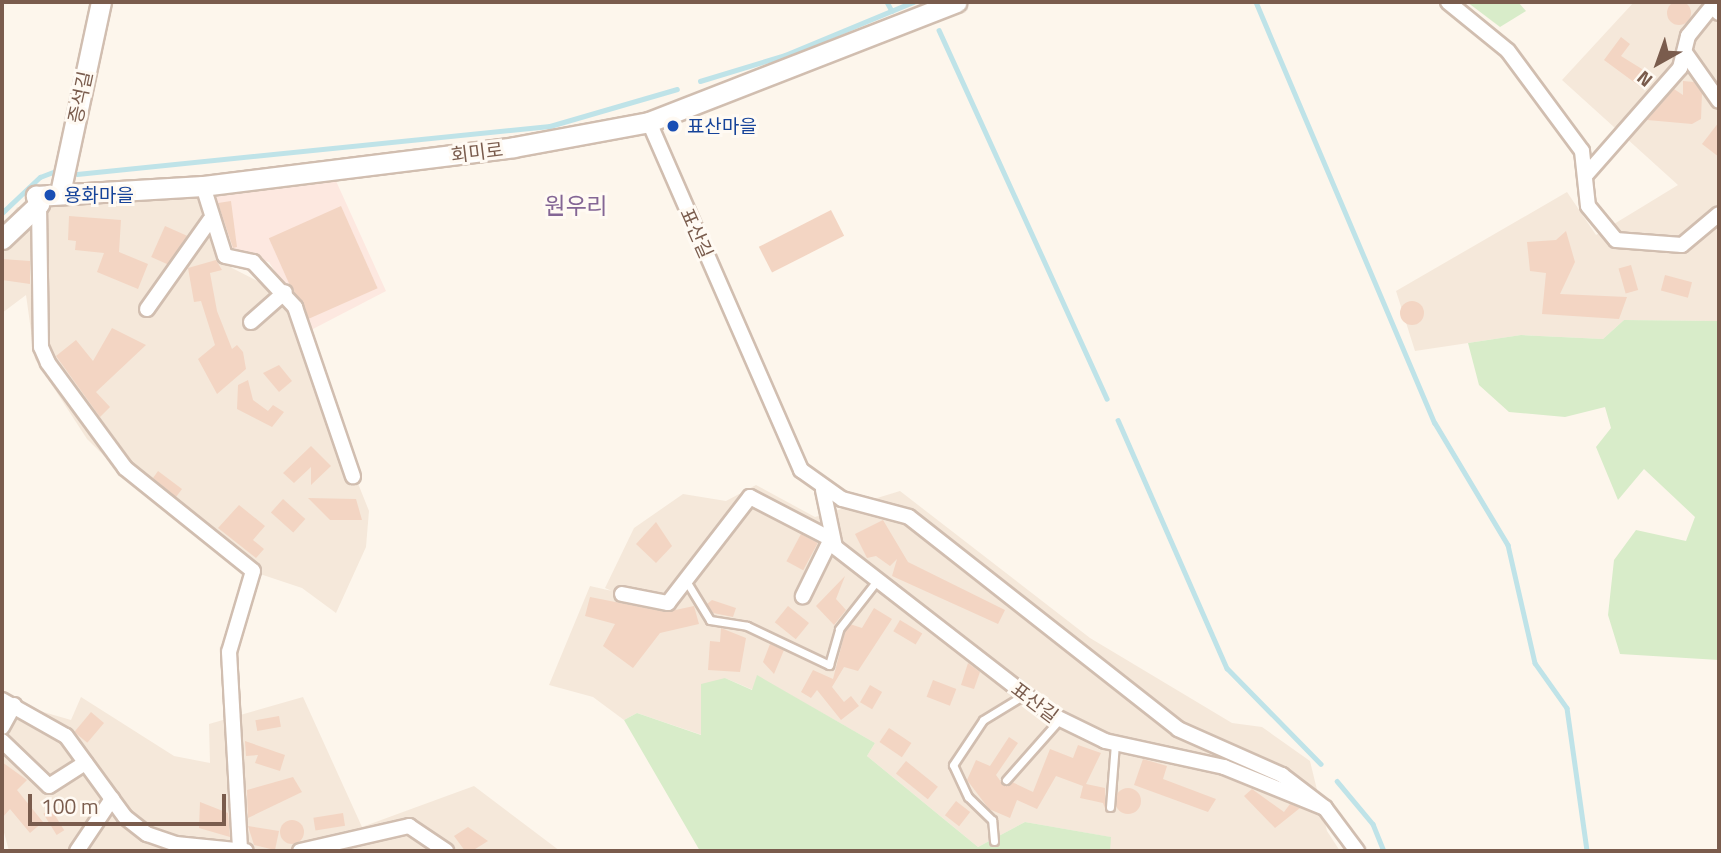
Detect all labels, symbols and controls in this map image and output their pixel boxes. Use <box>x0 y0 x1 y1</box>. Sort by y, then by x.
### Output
north arrow <box>1623 28 1693 98</box>
text: N <box>1630 64 1659 95</box>
street label: 증석길 <box>63 69 97 125</box>
place label: 표산마을 <box>687 115 757 137</box>
marker: 표산마을 <box>665 118 681 134</box>
street label: 회미로 <box>450 137 504 167</box>
place label: 용화마을 <box>64 184 134 206</box>
marker: 용화마을 <box>42 187 58 203</box>
district label: 원우리 <box>544 192 608 220</box>
street label: 표산길 <box>676 204 718 262</box>
street label: 표산길 <box>1007 677 1063 727</box>
scale bar <box>32 780 229 824</box>
text: 100 m <box>41 790 98 822</box>

